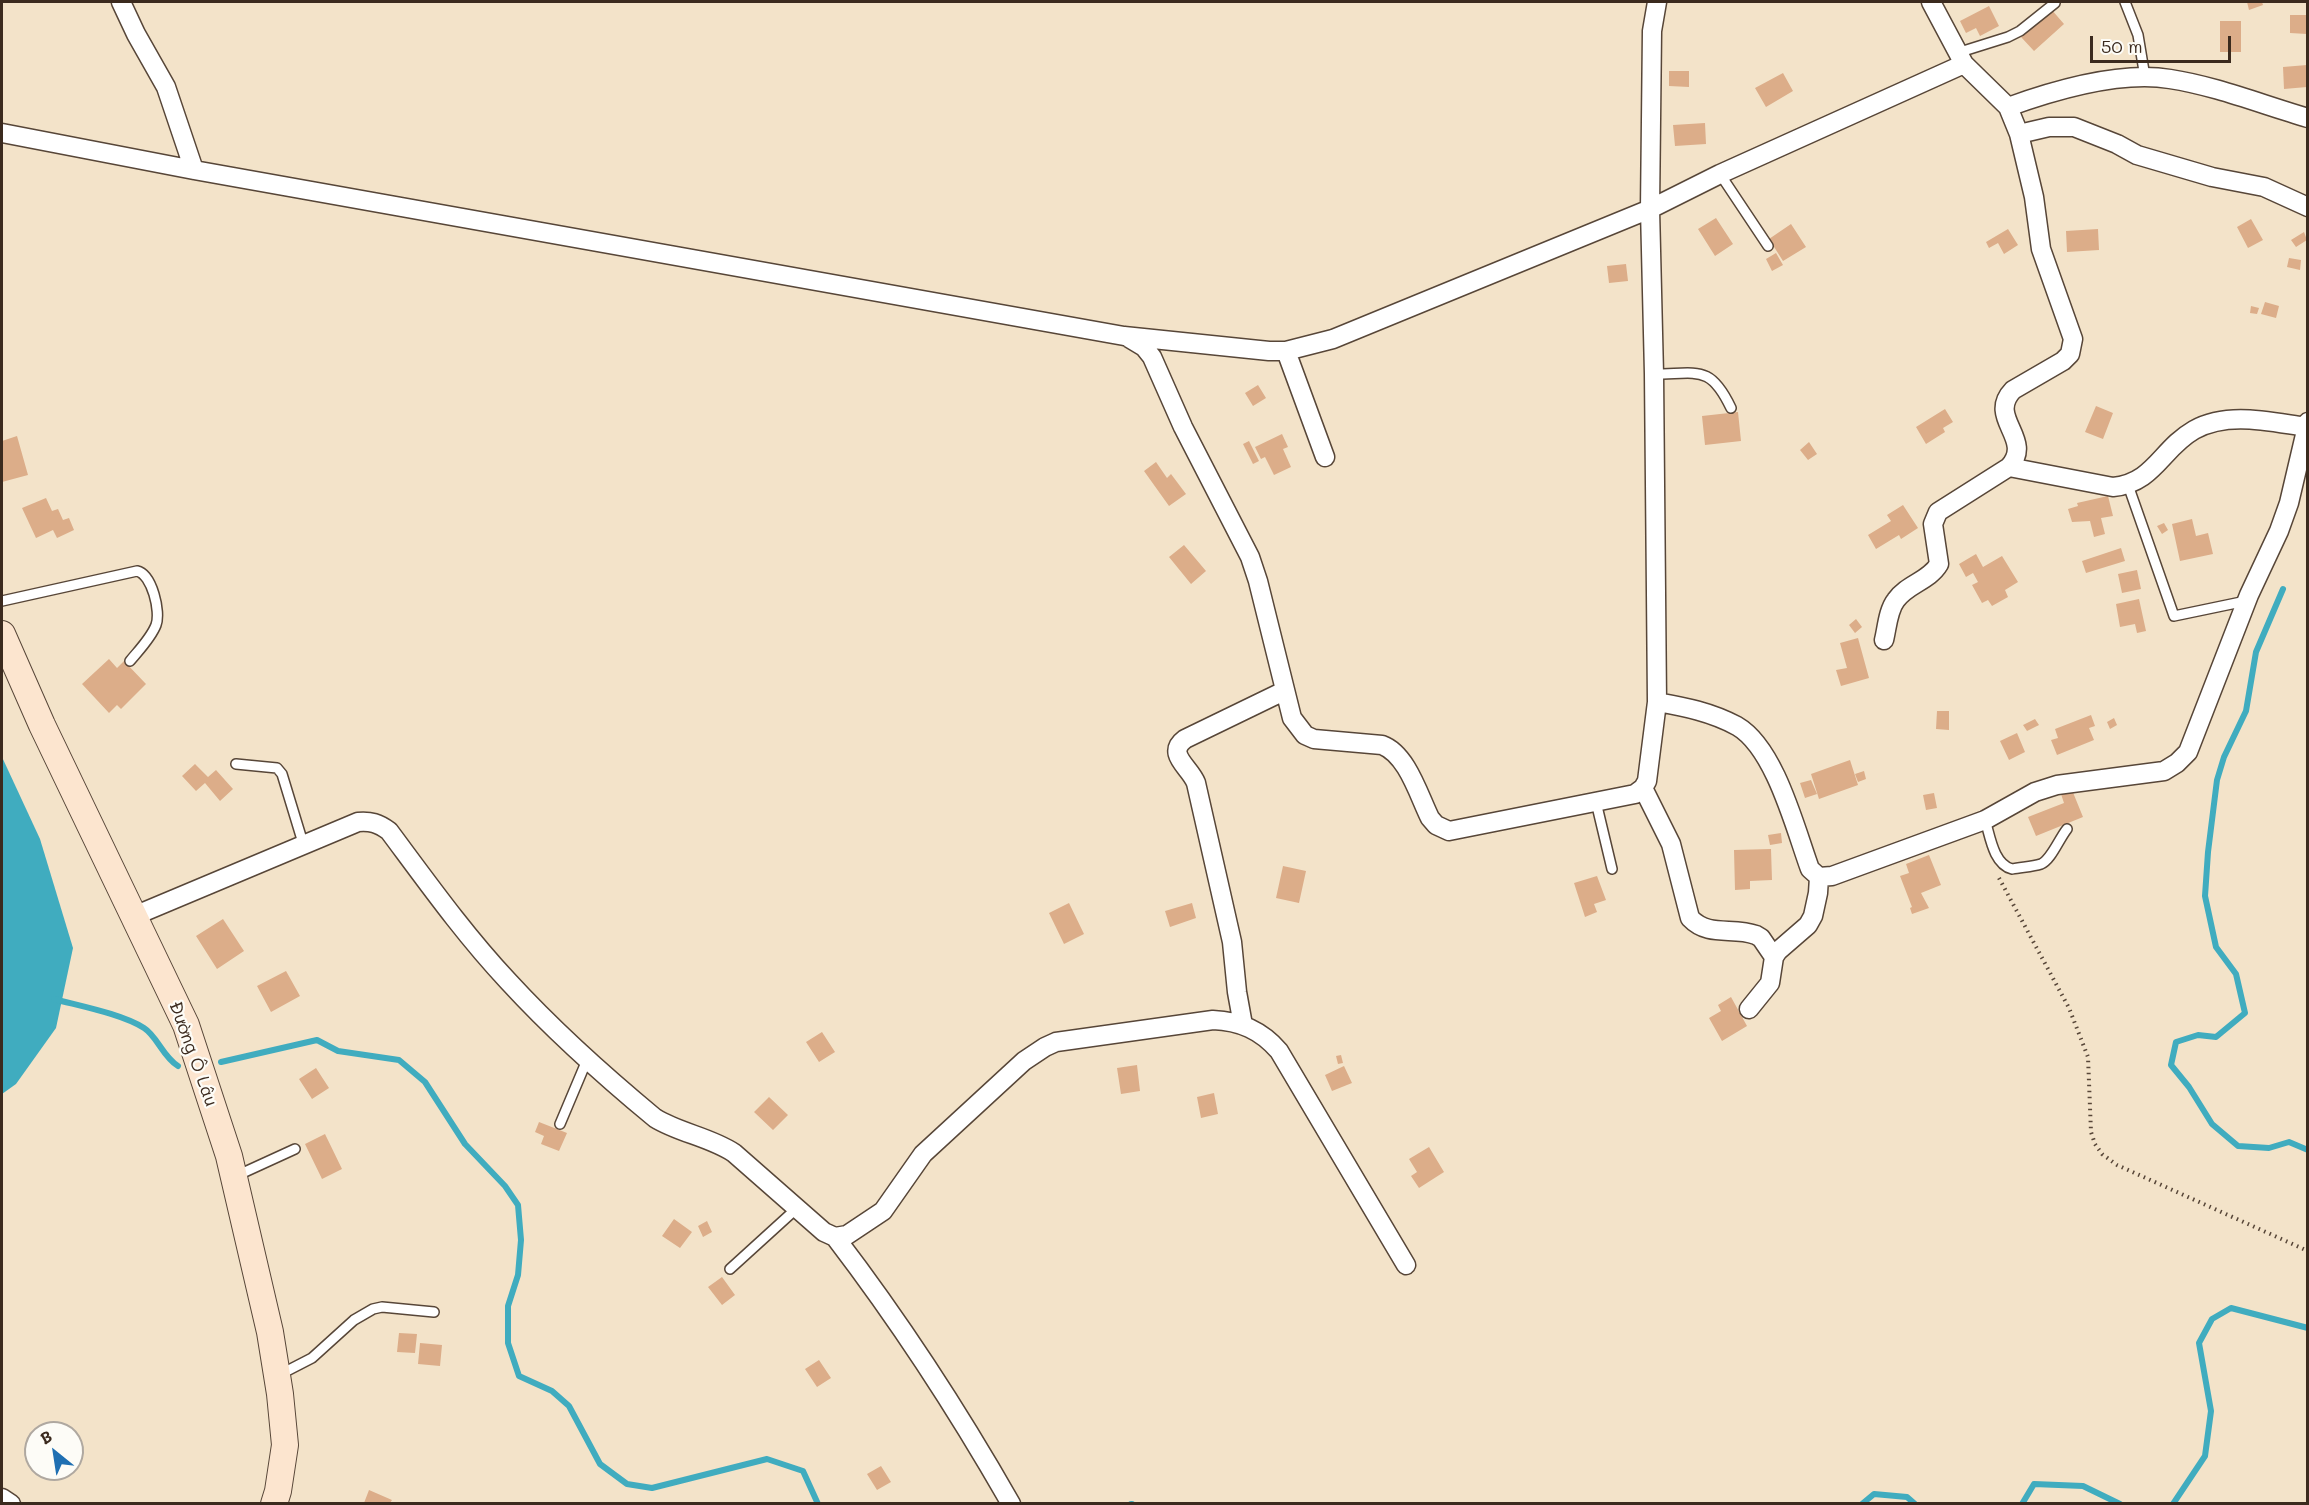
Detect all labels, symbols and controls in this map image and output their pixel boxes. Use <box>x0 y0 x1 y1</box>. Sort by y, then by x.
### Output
scale bar <box>2093 24 2234 62</box>
text: 50 m <box>2101 34 2143 58</box>
street label: Đường Ô Lâu <box>164 999 222 1109</box>
north arrow <box>24 1421 84 1481</box>
text: B <box>36 1425 56 1449</box>

